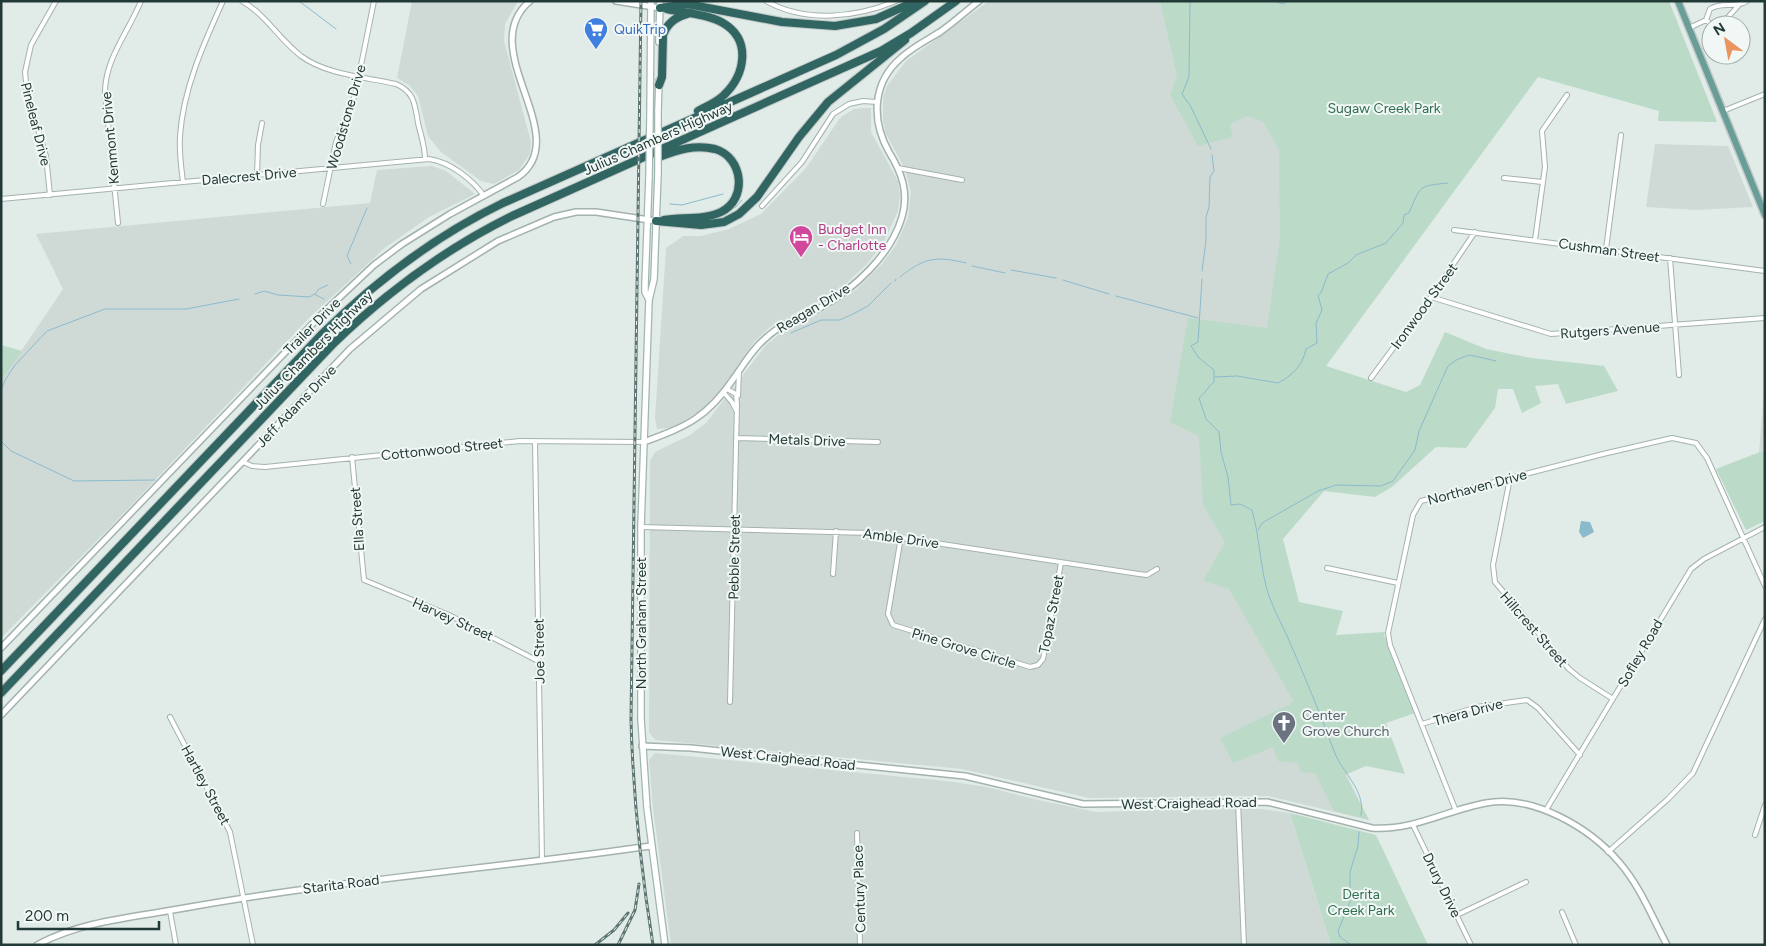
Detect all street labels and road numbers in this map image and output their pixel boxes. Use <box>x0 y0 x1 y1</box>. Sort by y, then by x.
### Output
street label: Woodstone Drive <box>323 62 370 172</box>
street label: Pineleaf Drive <box>17 81 54 168</box>
street label: Kenmont Drive <box>98 91 123 185</box>
street label: Julius Chambers Highway <box>581 98 736 179</box>
street label: Dalecrest Drive <box>201 164 298 189</box>
street label: Cushman Street <box>1557 235 1661 266</box>
street label: Ironwood Street <box>1387 260 1461 353</box>
street label: Reagan Drive <box>773 280 853 337</box>
street label: Julius Chambers Highway <box>250 287 377 413</box>
street label: Trailer Drive <box>280 294 345 358</box>
street label: Rutgers Avenue <box>1560 319 1661 342</box>
street label: Jeff Adams Drive <box>253 361 340 451</box>
street label: Metals Drive <box>768 431 846 450</box>
street label: Cottonwood Street <box>380 435 504 464</box>
street label: Northaven Drive <box>1426 466 1529 509</box>
street label: Ella Street <box>347 486 368 552</box>
street label: Pebble Street <box>725 514 744 600</box>
street label: Amble Drive <box>862 525 940 552</box>
street label: North Graham Street <box>633 557 650 689</box>
street label: Topaz Street <box>1036 573 1067 655</box>
street label: Hillcrest Street <box>1496 588 1571 671</box>
street label: Harvey Street <box>410 594 496 645</box>
street label: Sofley Road <box>1614 616 1667 690</box>
street label: Joe Street <box>530 618 549 684</box>
street label: Pine Grove Circle <box>910 625 1018 673</box>
street label: Thera Drive <box>1432 695 1505 730</box>
street label: Hartley Street <box>177 742 234 828</box>
street label: West Craighead Road <box>720 743 856 774</box>
street label: West Craighead Road <box>1121 794 1257 813</box>
street label: Century Place <box>849 844 870 933</box>
street label: Drury Drive <box>1419 850 1465 921</box>
street label: Starita Road <box>302 871 380 898</box>

